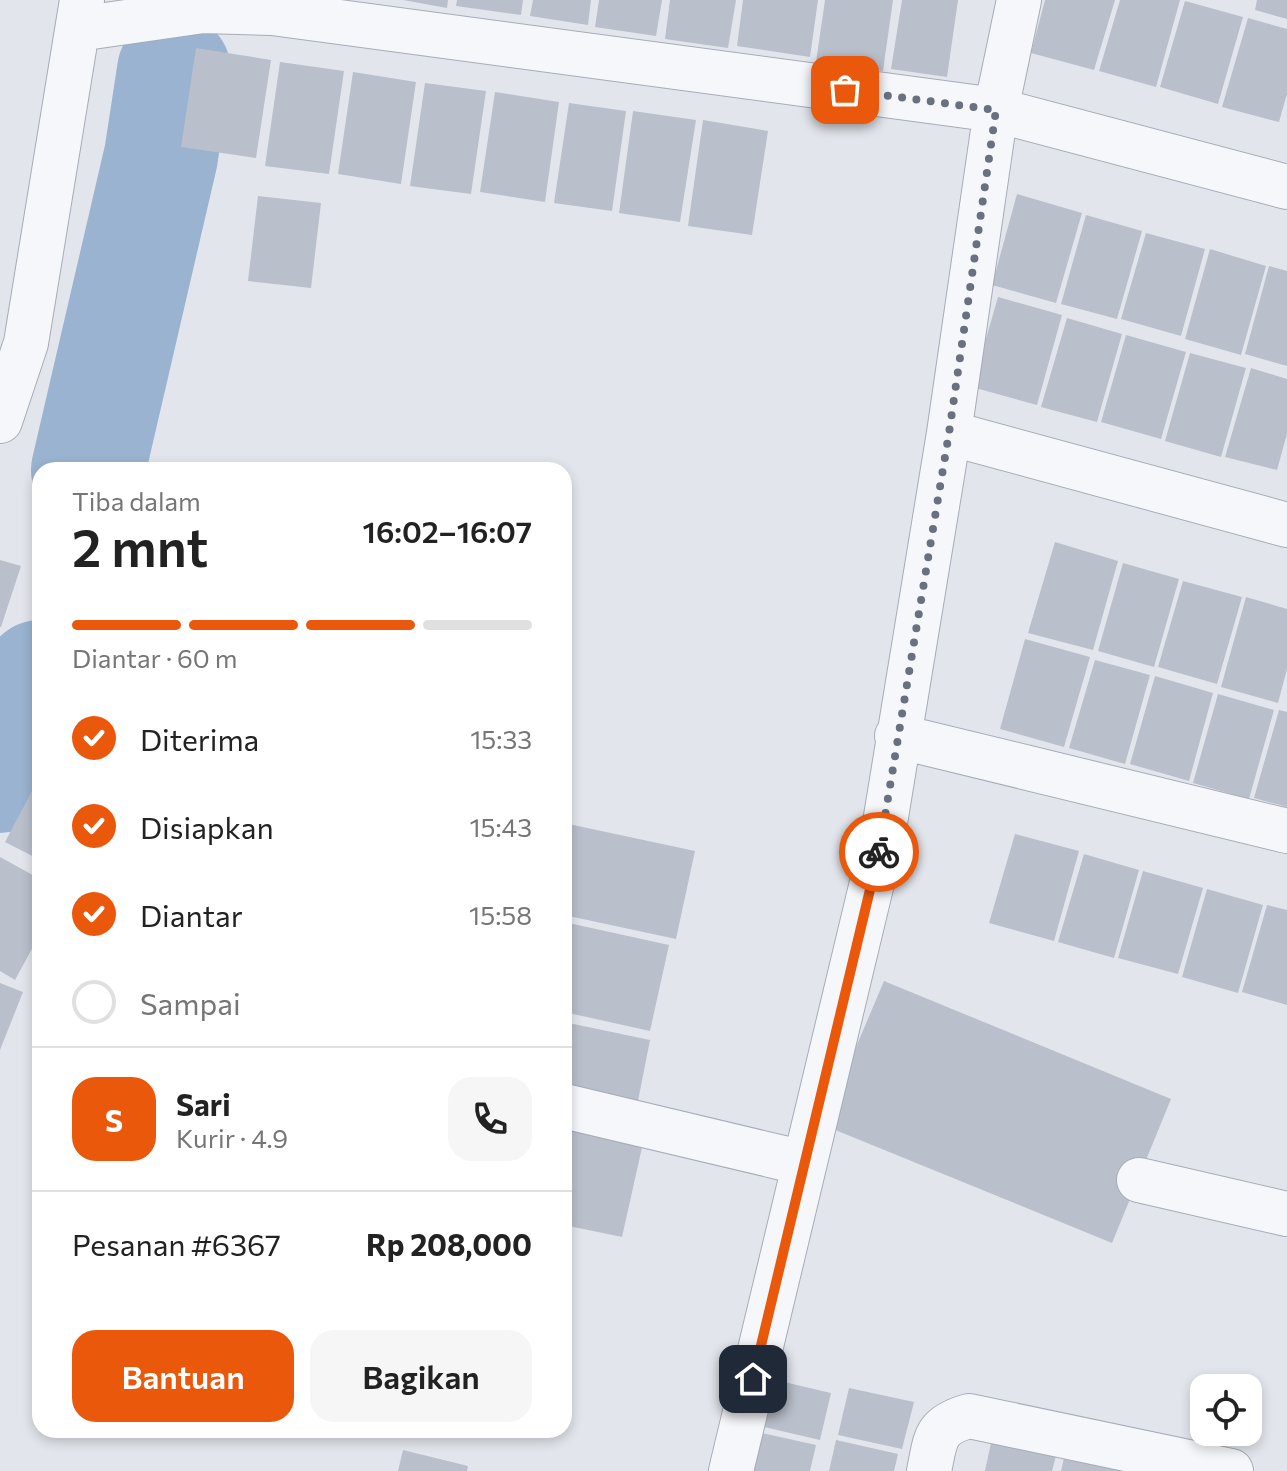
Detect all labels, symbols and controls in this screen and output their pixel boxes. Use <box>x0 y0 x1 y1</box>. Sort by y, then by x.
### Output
pin <box>811 56 879 124</box>
icon: bag <box>823 68 867 112</box>
text: Tiba dalam <box>72 485 201 516</box>
text: 16:02–16:07 <box>363 512 532 549</box>
text: 2 mnt <box>72 514 208 578</box>
text: Diantar · 60 m <box>72 642 237 673</box>
icon: check <box>72 716 116 760</box>
text: Diterima <box>140 720 259 757</box>
text: 15:33 <box>470 723 532 754</box>
icon: check <box>72 804 116 848</box>
text: Disiapkan <box>140 808 274 845</box>
text: 15:43 <box>469 811 532 842</box>
courier <box>839 812 919 892</box>
icon: bike <box>857 830 901 874</box>
icon: check <box>72 892 116 936</box>
text: Diantar <box>140 896 243 933</box>
text: 15:58 <box>469 899 532 930</box>
text: Sampai <box>140 984 241 1021</box>
button: phone <box>448 1077 532 1161</box>
text: Sari <box>176 1085 231 1122</box>
text: S <box>105 1101 123 1138</box>
text: Kurir · 4.9 <box>176 1122 288 1153</box>
text: Pesanan #6367 <box>72 1225 281 1262</box>
text: Rp 208,000 <box>366 1225 532 1262</box>
button: Bantuan <box>72 1330 294 1422</box>
button: Bagikan <box>310 1330 532 1422</box>
pin <box>719 1345 787 1413</box>
icon: home <box>731 1357 775 1401</box>
map controls <box>1190 1374 1262 1446</box>
button: locate <box>1190 1374 1262 1446</box>

